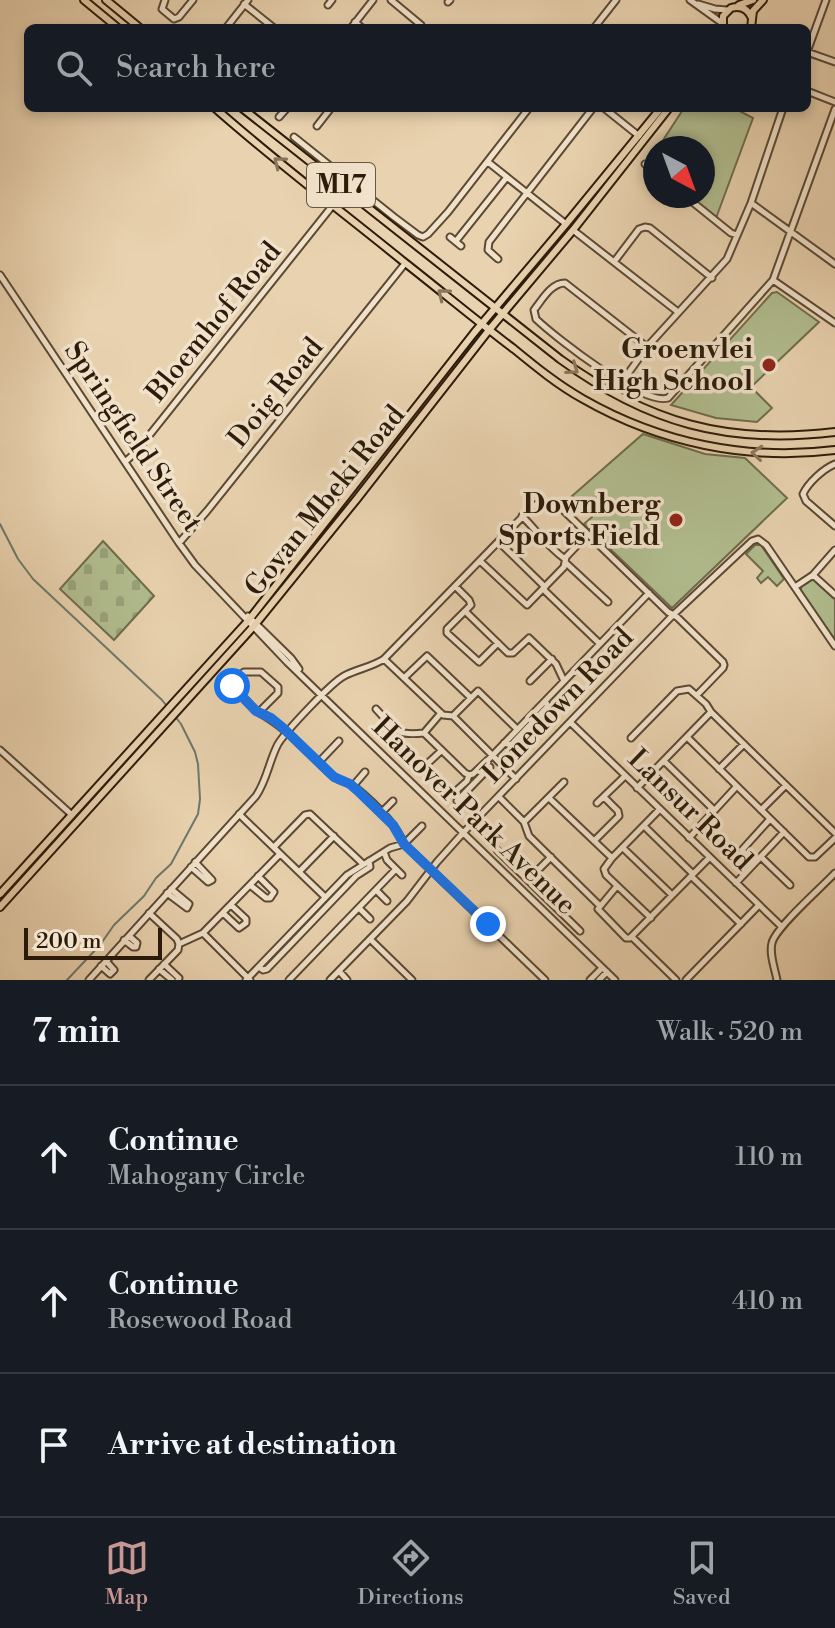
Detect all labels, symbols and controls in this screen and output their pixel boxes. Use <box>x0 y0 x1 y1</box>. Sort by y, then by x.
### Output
search box <box>24 24 811 112</box>
icon: search <box>52 46 96 90</box>
text: Search here <box>116 49 276 87</box>
north arrow <box>643 136 715 208</box>
one-way arrow <box>274 157 288 172</box>
road number: M17 <box>307 163 375 207</box>
street label: Bloemhof Road <box>138 235 289 410</box>
one-way arrow <box>437 289 452 303</box>
street label: Doig Road <box>221 331 331 455</box>
place label: Groenvlei High School <box>594 332 753 399</box>
street label: Springfield Street <box>56 335 210 539</box>
marker: Groenvlei High School <box>760 356 778 374</box>
one-way arrow <box>565 359 579 374</box>
street label: Govan Mbeki Road <box>237 398 413 604</box>
one-way arrow <box>750 445 763 462</box>
place label: Downberg Sports Field <box>499 487 661 554</box>
marker: Downberg Sports Field <box>667 511 685 529</box>
street label: Lonedown Road <box>475 621 641 791</box>
route start <box>214 668 250 704</box>
street label: Hanover Park Avenue <box>365 710 583 922</box>
street label: Lansur Road <box>620 742 760 878</box>
route end <box>470 906 506 942</box>
scale bar <box>24 924 162 960</box>
text: 200 m <box>36 928 102 955</box>
text: 7 min <box>32 1011 120 1053</box>
text: Walk · 520 m <box>657 1016 803 1048</box>
text: Continue <box>108 1122 239 1160</box>
icon: ahead <box>32 1135 76 1179</box>
text: 110 m <box>735 1141 803 1173</box>
text: Mahogany Circle <box>108 1160 305 1192</box>
text: Continue <box>108 1266 239 1304</box>
icon: ahead <box>32 1279 76 1323</box>
text: 410 m <box>732 1285 803 1317</box>
text: Rosewood Road <box>108 1304 292 1336</box>
icon: arrive <box>32 1423 76 1467</box>
text: Arrive at destination <box>108 1426 397 1464</box>
tab: Map <box>105 1536 149 1611</box>
tab: Directions <box>358 1536 464 1611</box>
tab: Saved <box>673 1536 730 1611</box>

